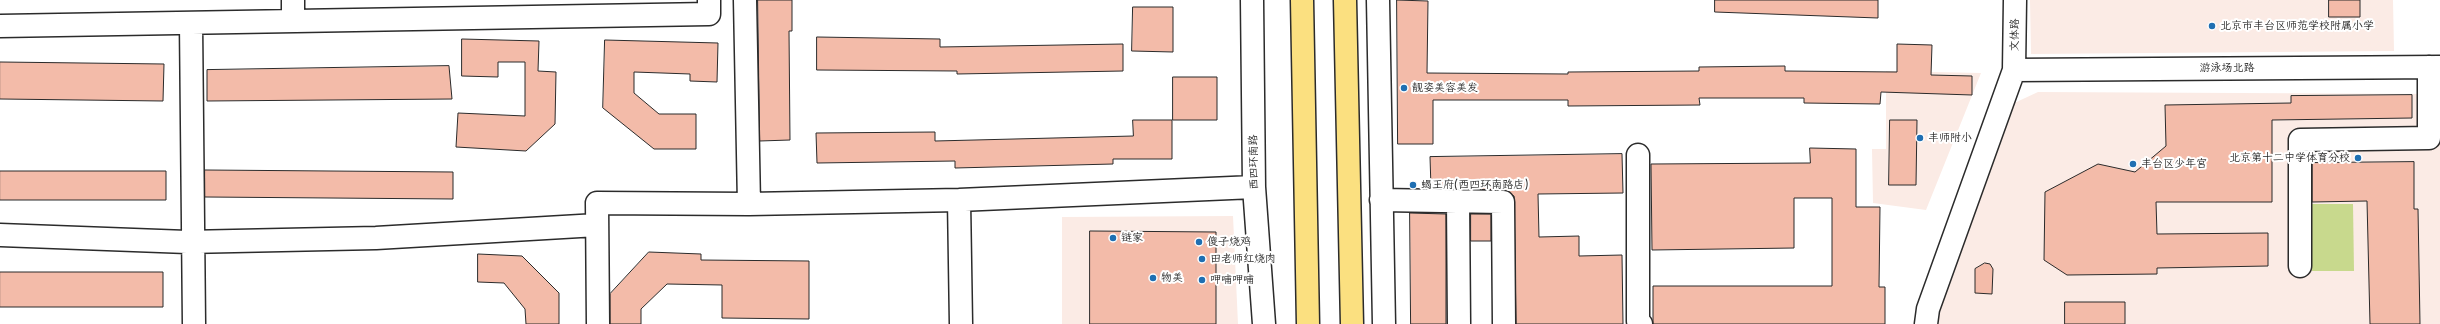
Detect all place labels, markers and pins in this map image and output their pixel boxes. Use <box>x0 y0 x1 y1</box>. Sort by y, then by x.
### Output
place label: 北京市丰台区师范学校附属小学 <box>2220 19 2374 33</box>
marker: 北京市丰台区师范学校附属小学 <box>2207 21 2217 31</box>
place label: 靓姿美容美发 <box>1412 81 1478 95</box>
marker: 靓姿美容美发 <box>1399 83 1409 93</box>
place label: 丰师附小 <box>1928 131 1972 145</box>
marker: 丰师附小 <box>1915 133 1925 143</box>
place label: 北京第十二中学体育分校 <box>2229 151 2350 165</box>
marker: 北京第十二中学体育分校 <box>2353 153 2363 163</box>
place label: 丰台区少年宫 <box>2141 157 2207 171</box>
marker: 丰台区少年宫 <box>2128 159 2138 169</box>
place label: 蝎王府(西四环南路店) <box>1421 178 1529 192</box>
marker: 蝎王府(西四环南路店) <box>1408 180 1418 190</box>
place label: 链家 <box>1121 231 1143 245</box>
marker: 链家 <box>1108 233 1118 243</box>
place label: 傻子烧鸡 <box>1207 235 1251 249</box>
marker: 傻子烧鸡 <box>1194 237 1204 247</box>
place label: 田老师红烧肉 <box>1210 252 1276 266</box>
marker: 田老师红烧肉 <box>1197 254 1207 264</box>
place label: 物美 <box>1161 271 1183 285</box>
marker: 物美 <box>1148 273 1158 283</box>
place label: 呷哺呷哺 <box>1210 273 1254 287</box>
marker: 呷哺呷哺 <box>1197 275 1207 285</box>

